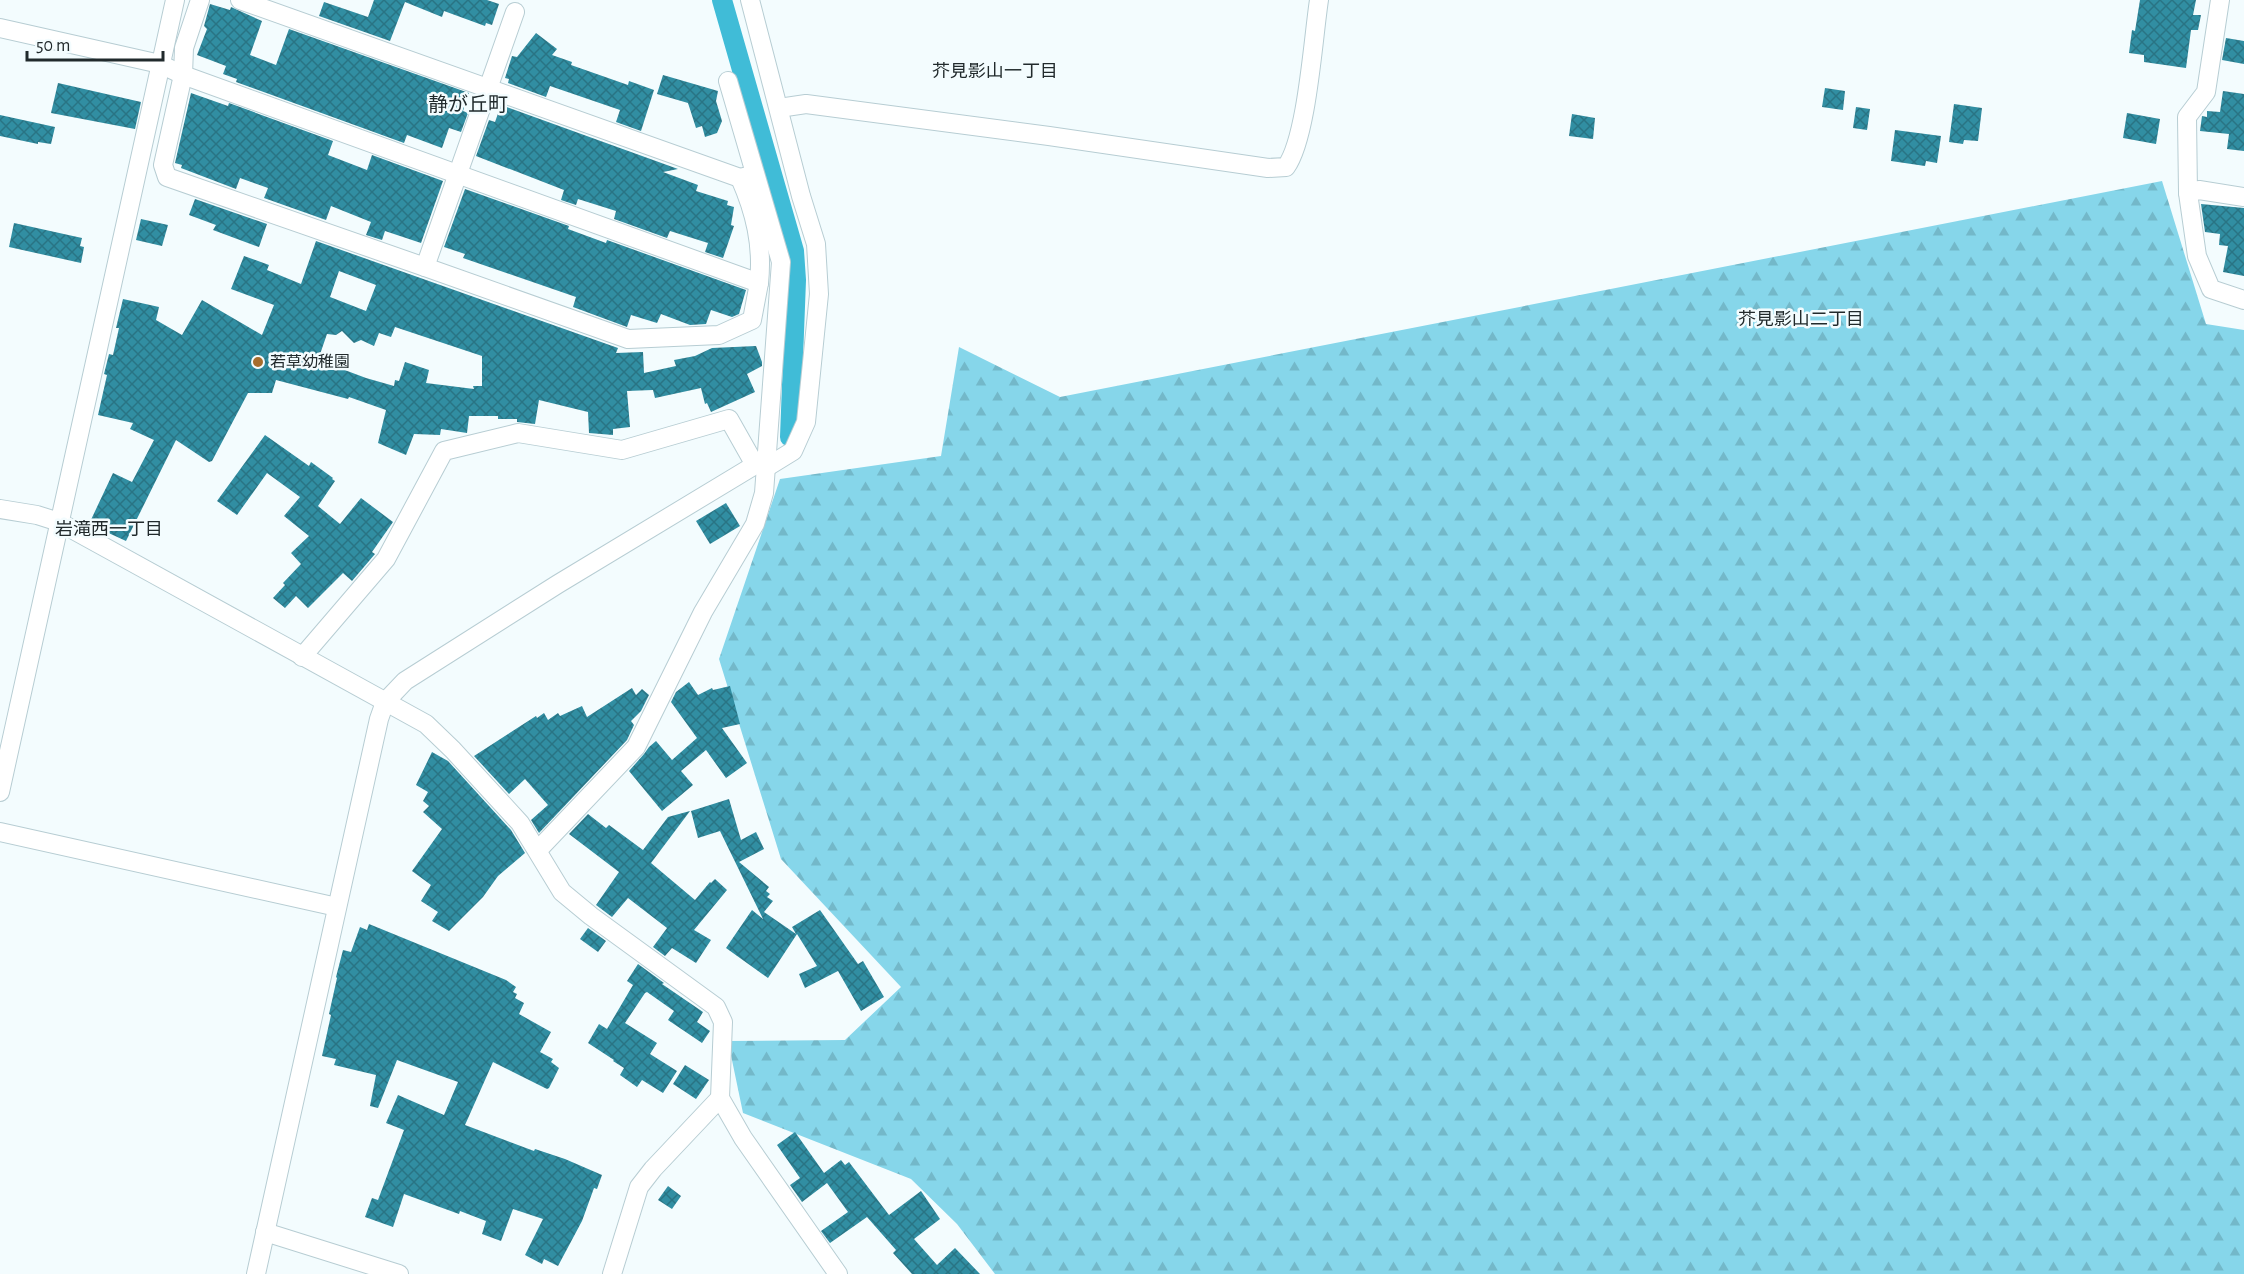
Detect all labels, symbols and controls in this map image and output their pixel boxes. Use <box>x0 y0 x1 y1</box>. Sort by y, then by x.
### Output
scale bar <box>27 24 164 62</box>
text: 50 m <box>36 37 70 55</box>
district label: 芥見影山一丁目 <box>932 62 1058 81</box>
district label: 静が丘町 <box>428 94 508 115</box>
district label: 芥見影山二丁目 <box>1738 310 1864 329</box>
place label: 若草幼稚園 <box>270 353 350 370</box>
marker: 若草幼稚園 <box>251 355 265 369</box>
district label: 岩滝西一丁目 <box>55 520 163 539</box>

